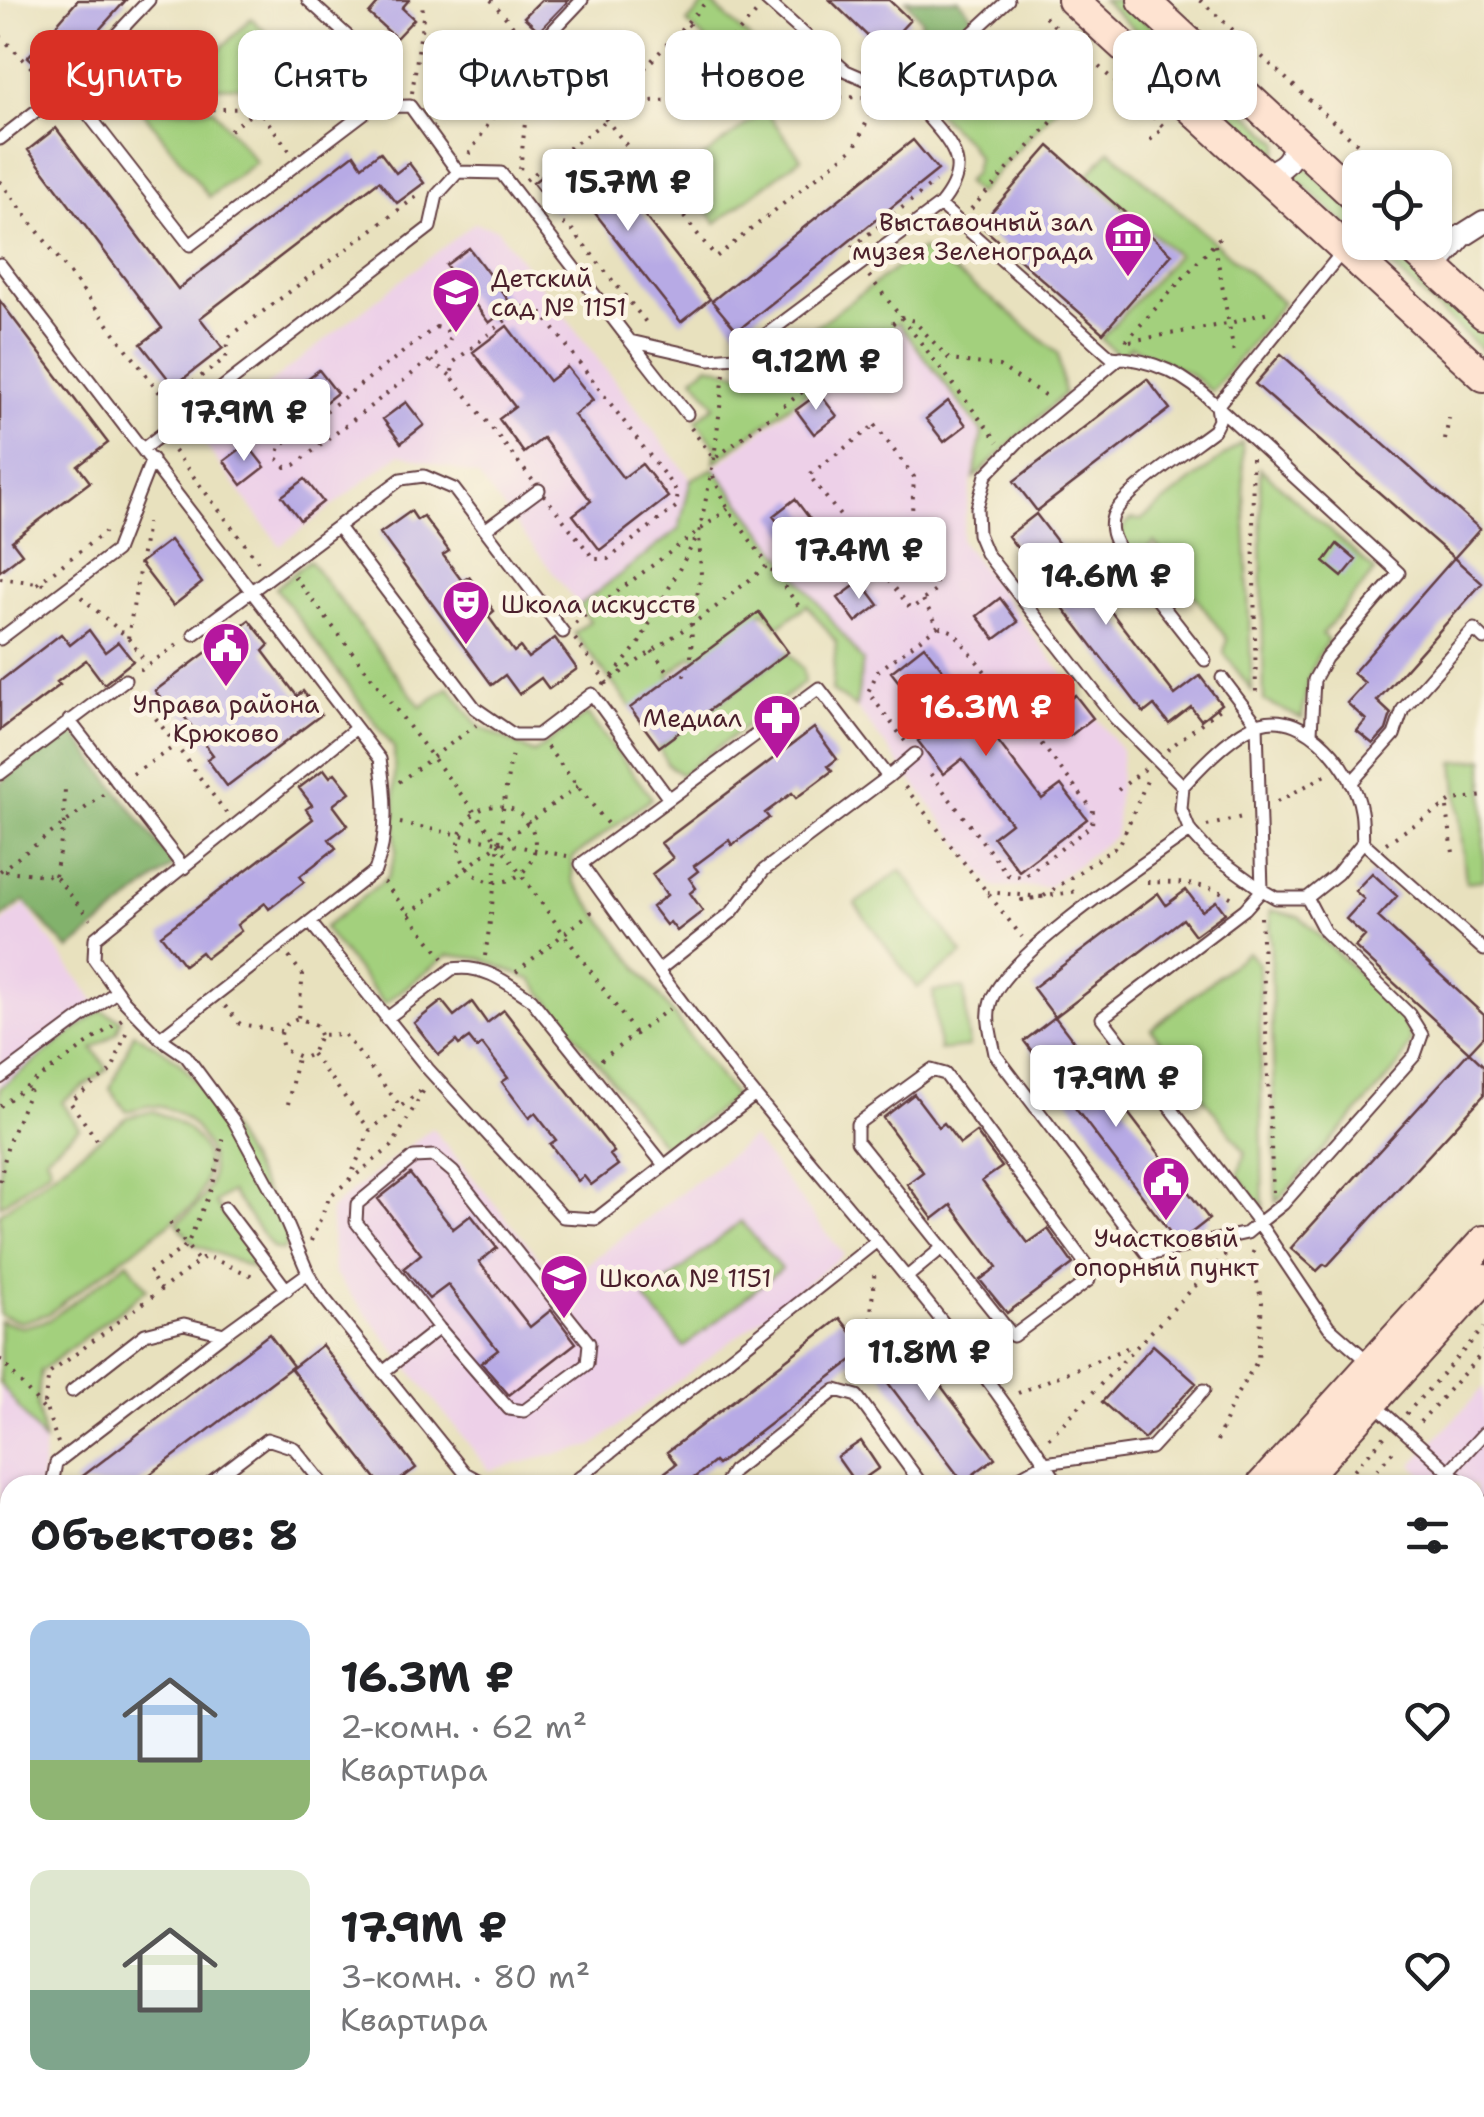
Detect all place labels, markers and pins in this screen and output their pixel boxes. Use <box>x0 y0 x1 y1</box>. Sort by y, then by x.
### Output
pin: 15.7M ₽ <box>536 149 720 234</box>
place label: Выставочный зал музея Зеленограда <box>852 205 1093 268</box>
museum icon: Выставочный зал музея Зеленограда <box>1102 210 1154 278</box>
place label: Детский сад № 1151 <box>491 261 627 324</box>
school or university icon: Детский сад № 1151 <box>430 266 482 334</box>
pin: 9.12M ₽ <box>724 328 908 413</box>
pin: 17.9M ₽ <box>152 379 336 464</box>
pin: 17.4M ₽ <box>767 517 951 602</box>
pin: 14.6M ₽ <box>1014 543 1198 628</box>
theatre icon: Школа искусств <box>440 578 492 646</box>
place label: Школа искусств <box>501 587 696 621</box>
public building icon: Управа района Крюково <box>200 620 252 688</box>
pin: 16.3M ₽ <box>894 674 1078 759</box>
place label: Управа района Крюково <box>132 687 320 750</box>
pharmacy icon: Медиал <box>751 692 803 760</box>
place label: Медиал <box>643 701 742 735</box>
pin: 17.9M ₽ <box>1024 1045 1208 1130</box>
public building icon: Участковый опорный пункт <box>1140 1154 1192 1222</box>
place label: Участковый опорный пункт <box>1073 1221 1259 1284</box>
school or university icon: Школа № 1151 <box>538 1252 590 1320</box>
place label: Школа № 1151 <box>599 1261 772 1295</box>
pin: 11.8M ₽ <box>837 1319 1021 1404</box>

